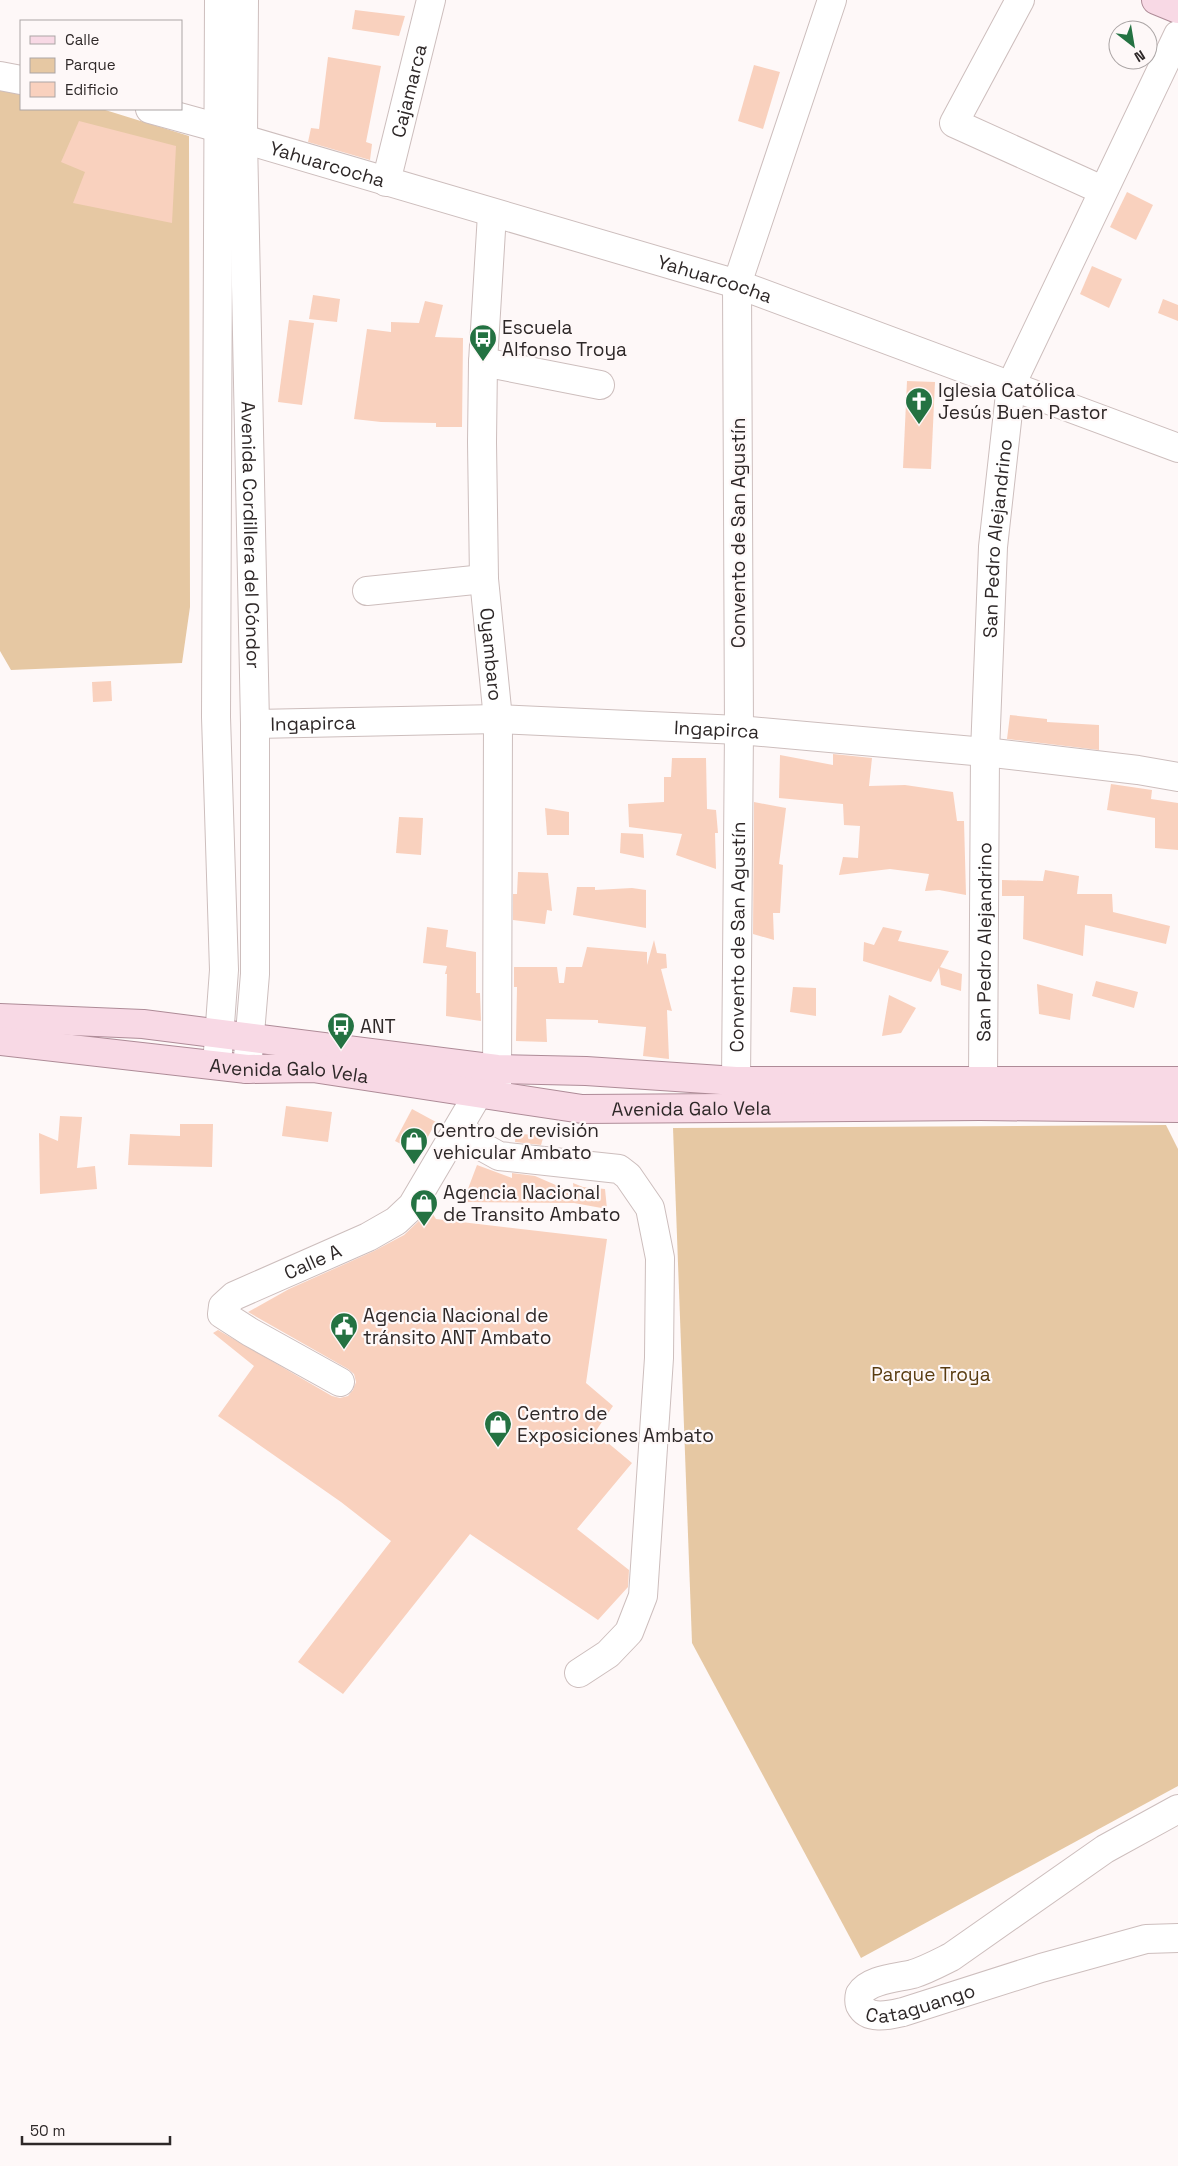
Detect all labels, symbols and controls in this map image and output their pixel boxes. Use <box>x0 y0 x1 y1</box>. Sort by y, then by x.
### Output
legend <box>20 20 182 110</box>
north arrow <box>1108 20 1158 70</box>
text: Calle <box>65 30 100 49</box>
street label: Cajamarca <box>385 41 432 140</box>
text: N <box>1131 46 1148 66</box>
text: Parque <box>65 55 116 74</box>
text: Edificio <box>65 80 119 99</box>
street label: Yahuarcocha <box>267 135 388 193</box>
street label: Yahuarcocha <box>654 249 776 309</box>
place label: Escuela Alfonso Troya <box>502 315 627 362</box>
bus stop icon: Escuela Alfonso Troya <box>468 323 498 362</box>
place label: Iglesia Católica Jesús Buen Pastor <box>938 378 1108 425</box>
church icon: Iglesia Católica Jesús Buen Pastor <box>904 386 934 425</box>
street label: Avenida Cordillera del Cóndor <box>236 401 266 669</box>
street label: Convento de San Agustín <box>726 418 751 648</box>
street label: San Pedro Alejandrino <box>977 438 1017 638</box>
street label: Oyambaro <box>474 607 509 702</box>
street label: Ingapirca <box>270 709 356 736</box>
street label: Ingapirca <box>673 715 761 744</box>
street label: Convento de San Agustín <box>724 821 751 1053</box>
street label: San Pedro Alejandrino <box>971 842 997 1042</box>
bus stop icon: ANT <box>326 1011 356 1050</box>
place label: ANT <box>360 1014 396 1039</box>
street label: Avenida Galo Vela <box>208 1052 371 1089</box>
street label: Avenida Galo Vela <box>611 1095 771 1121</box>
place label: Centro de revisión vehicular Ambato <box>433 1118 599 1165</box>
shop icon: Centro de revisión vehicular Ambato <box>399 1126 429 1165</box>
place label: Agencia Nacional de Transito Ambato <box>443 1180 620 1227</box>
shop icon: Agencia Nacional de Transito Ambato <box>409 1188 439 1227</box>
street label: Calle A <box>280 1238 345 1285</box>
place label: Agencia Nacional de tránsito ANT Ambato <box>363 1303 552 1350</box>
public building icon: Agencia Nacional de tránsito ANT Ambato <box>329 1311 359 1350</box>
park label: Parque Troya <box>871 1362 991 1387</box>
place label: Centro de Exposiciones Ambato <box>517 1401 714 1448</box>
shop icon: Centro de Exposiciones Ambato <box>483 1409 513 1448</box>
street label: Cataguango <box>863 1977 978 2028</box>
scale bar <box>22 2114 170 2146</box>
text: 50 m <box>30 2121 65 2140</box>

